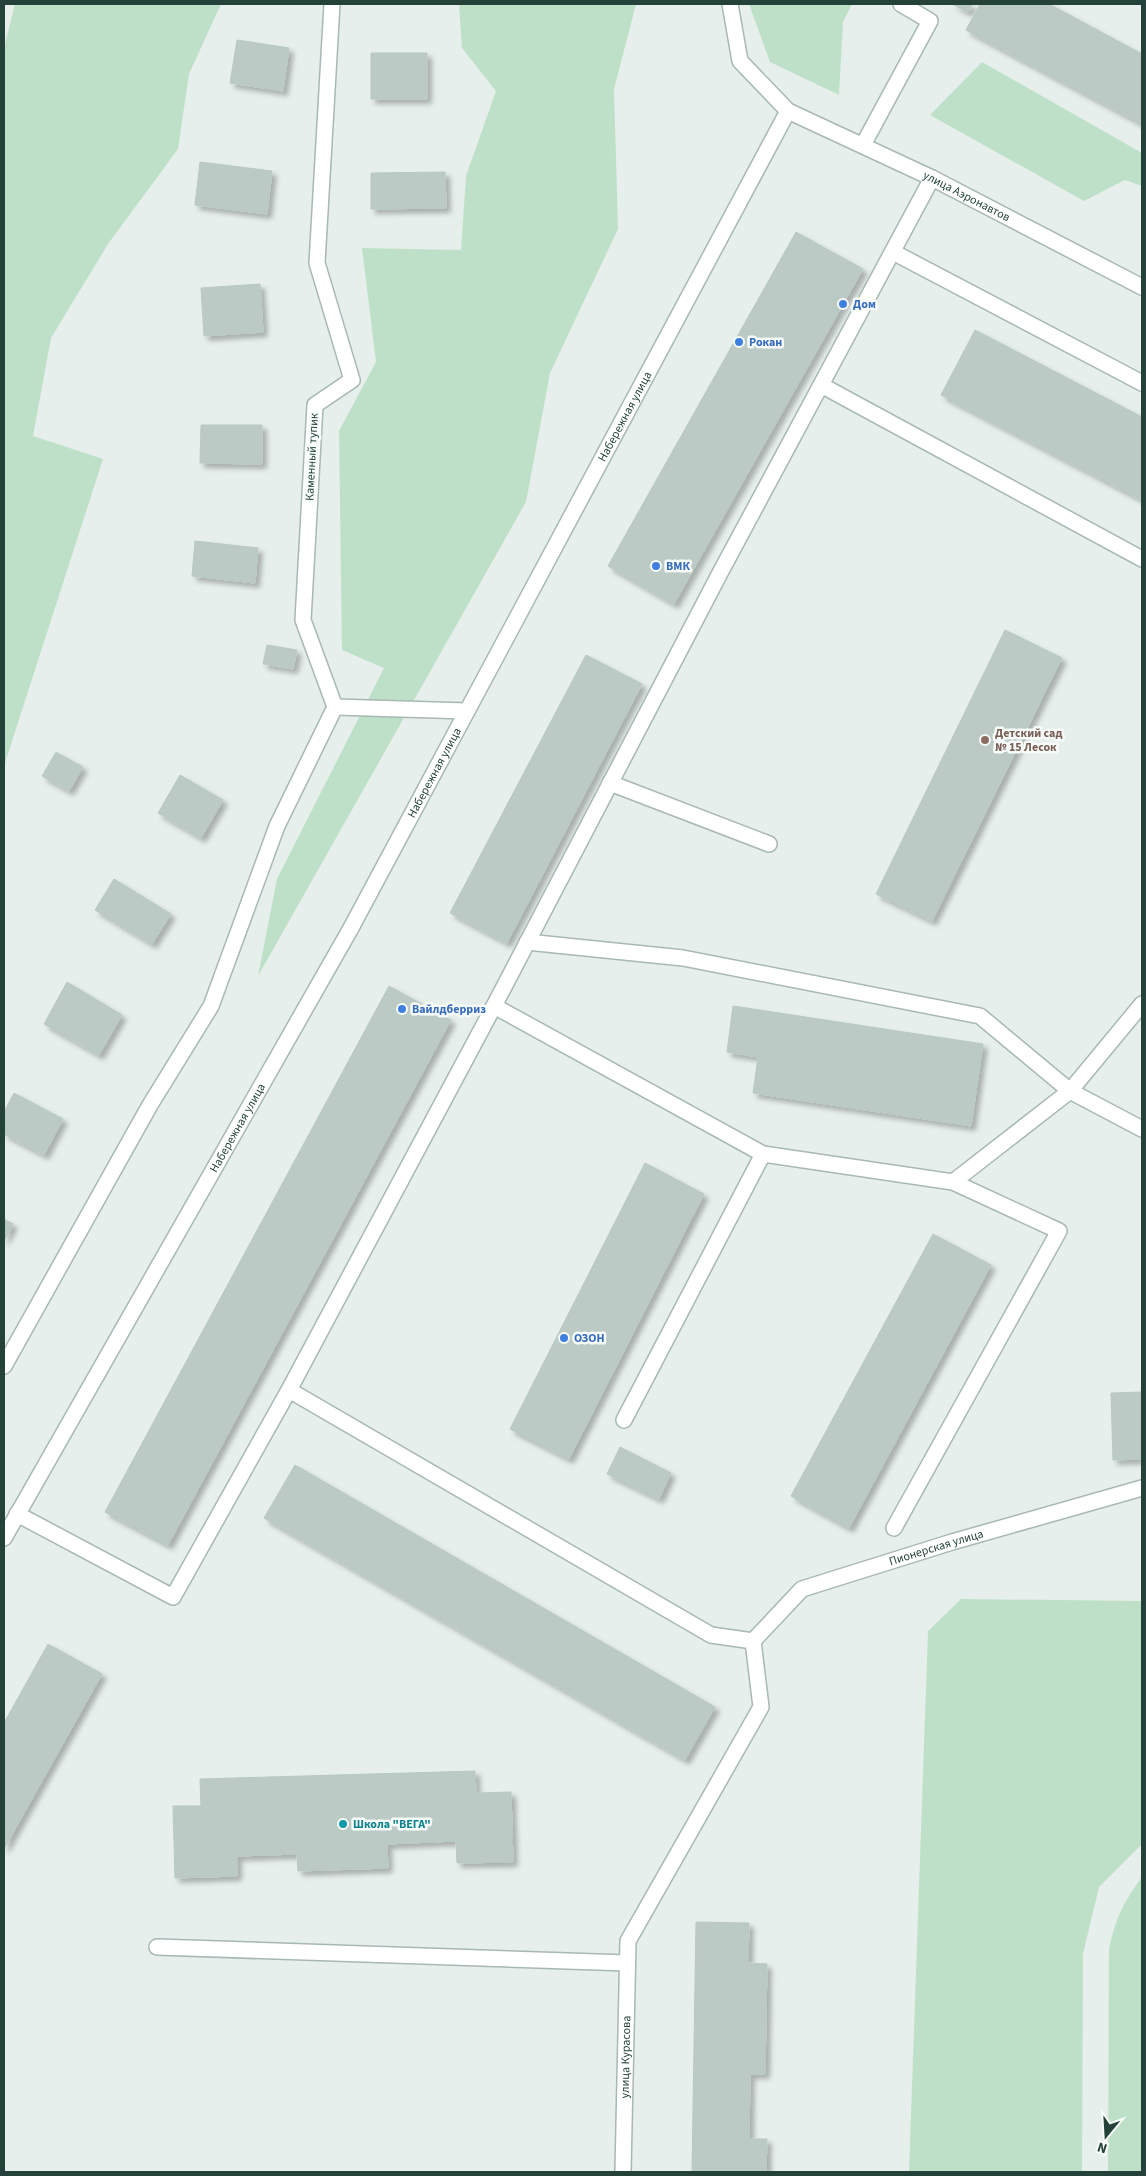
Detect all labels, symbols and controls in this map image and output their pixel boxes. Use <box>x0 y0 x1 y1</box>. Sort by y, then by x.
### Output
street label: улица Аэронавтов <box>920 166 1013 226</box>
place label: Дом <box>853 296 876 313</box>
marker: Дом <box>837 298 849 310</box>
place label: Рокан <box>749 334 782 351</box>
marker: Рокан <box>733 336 745 348</box>
street label: Набережная улица <box>594 368 656 465</box>
street label: Каменный тупик <box>301 413 323 501</box>
place label: ВМК <box>666 558 690 575</box>
marker: ВМК <box>650 560 662 572</box>
street label: Набережная улица <box>403 724 465 821</box>
place label: Детский сад № 15 Лесок <box>995 725 1062 756</box>
marker: Детский сад № 15 Лесок <box>979 734 991 746</box>
place label: Вайлдберриз <box>412 1001 486 1018</box>
marker: Вайлдберриз <box>396 1003 408 1015</box>
street label: Набережная улица <box>205 1080 270 1175</box>
place label: ОЗОН <box>574 1330 605 1347</box>
marker: ОЗОН <box>558 1332 570 1344</box>
street label: Пионерская улица <box>887 1525 985 1570</box>
place label: Школа "ВЕГА" <box>353 1816 431 1833</box>
marker: Школа "ВЕГА" <box>337 1818 349 1830</box>
street label: улица Курасова <box>616 2015 635 2099</box>
north arrow <box>1081 2111 1131 2161</box>
text: N <box>1095 2136 1110 2158</box>

